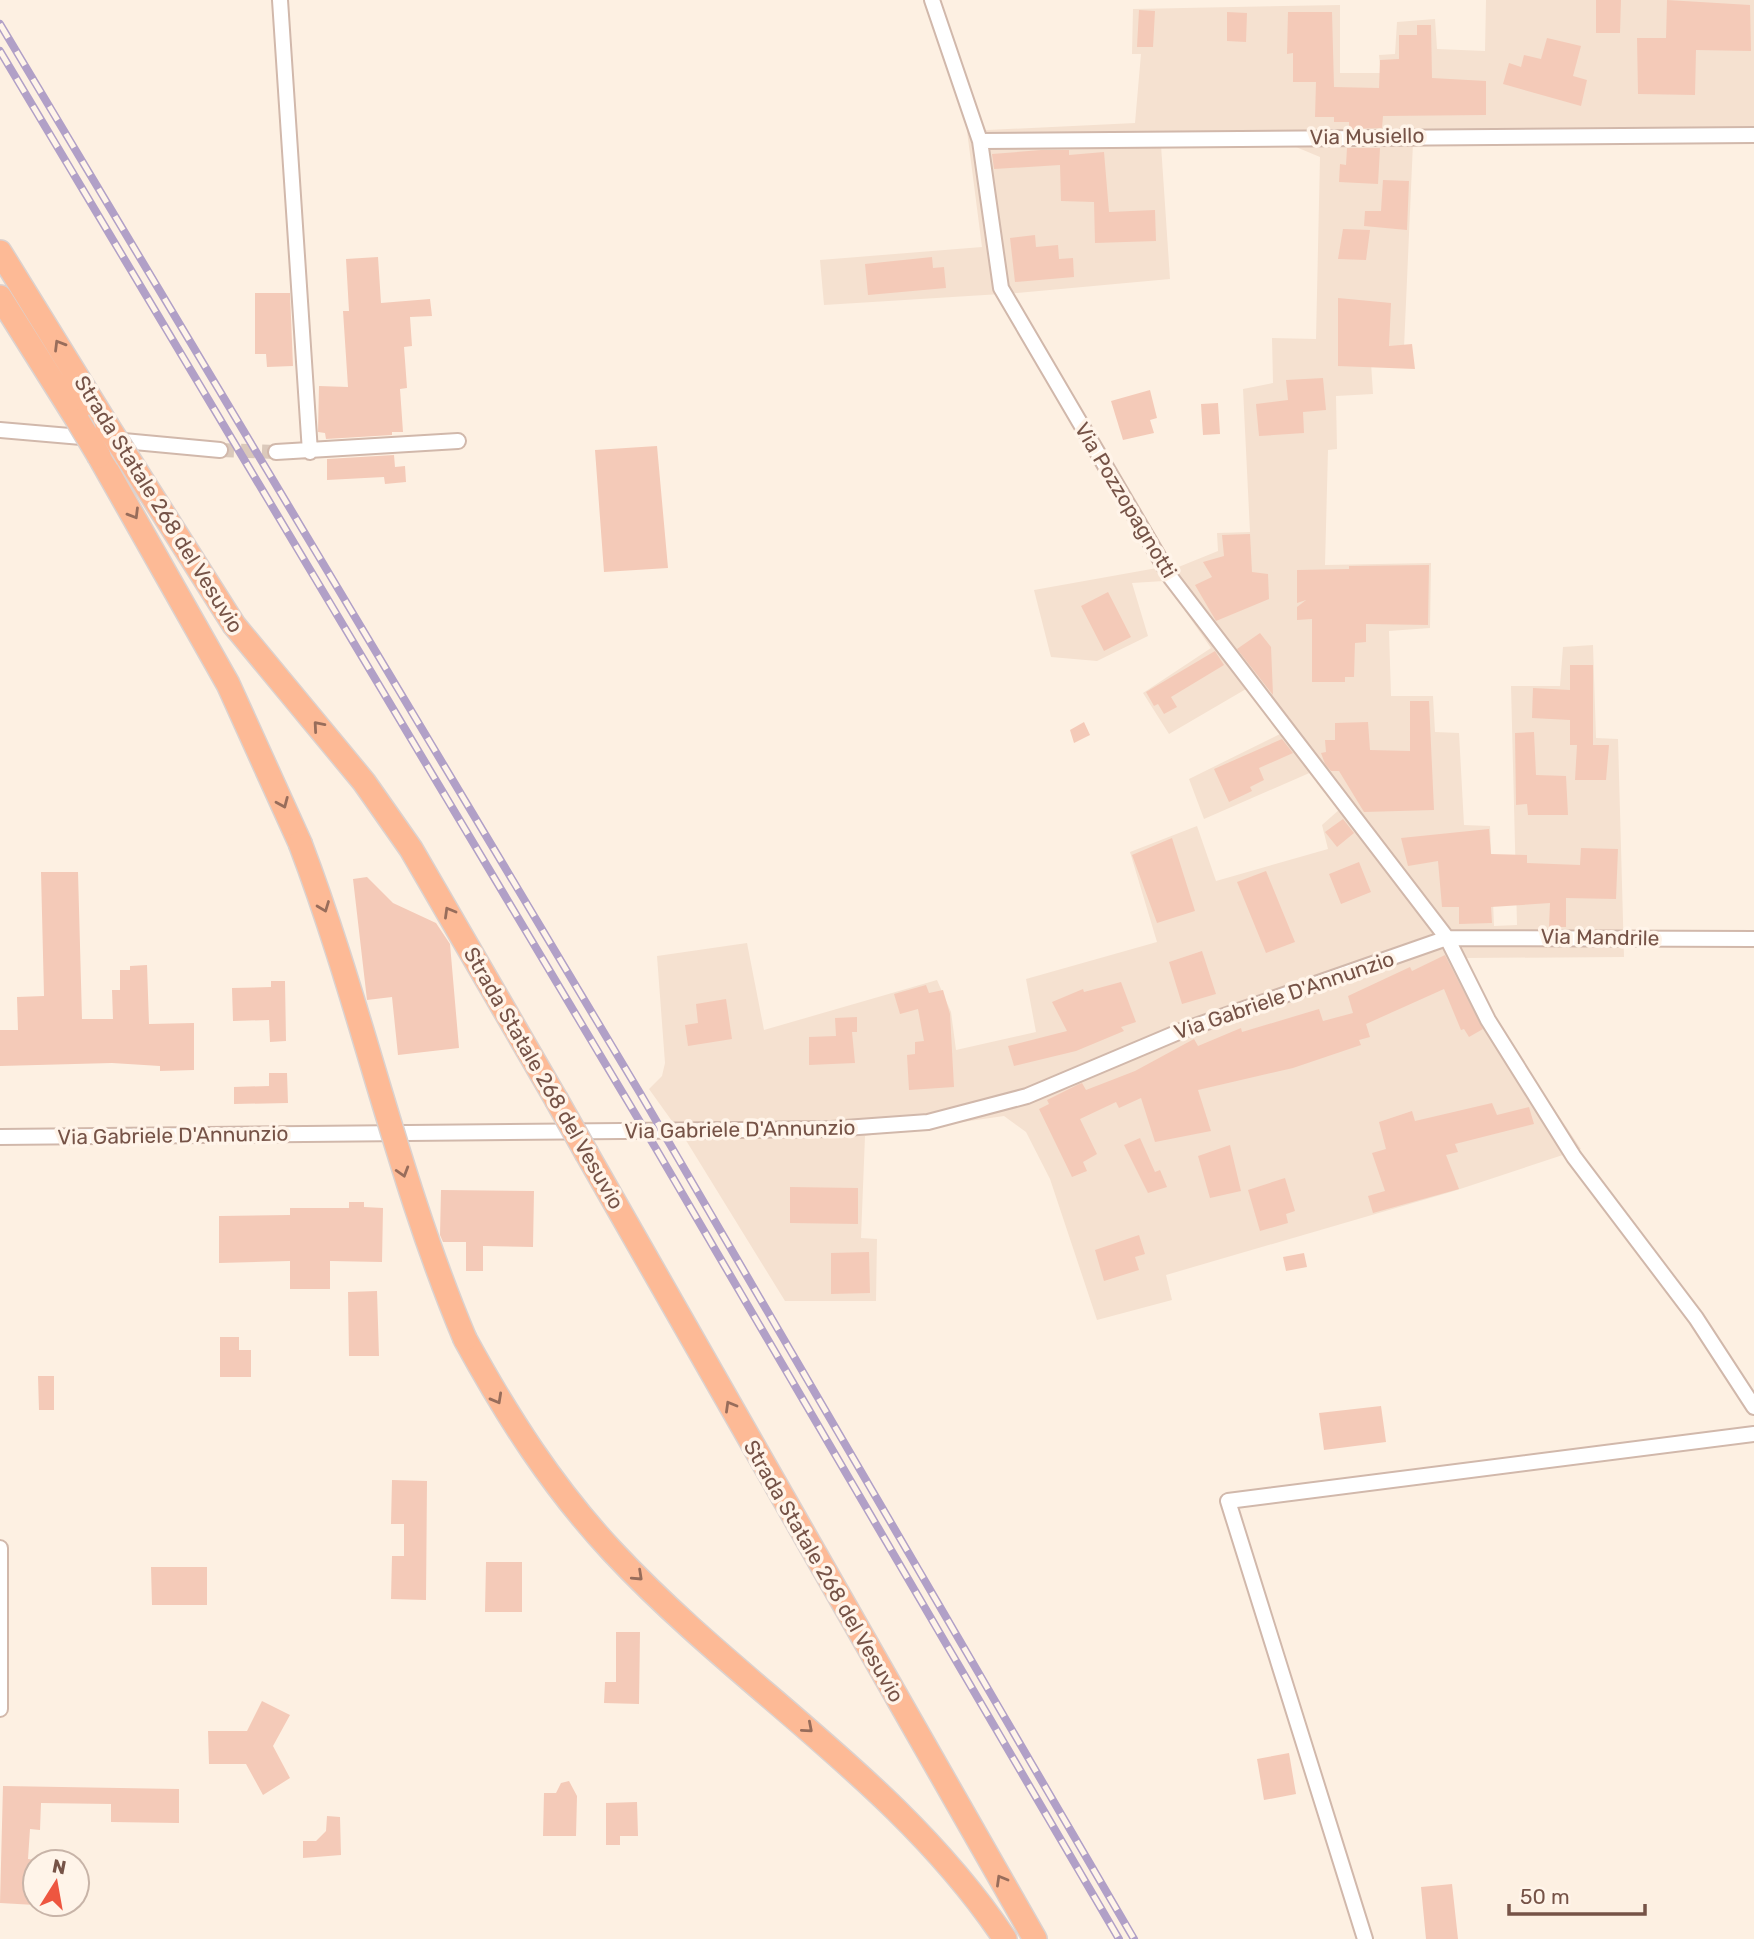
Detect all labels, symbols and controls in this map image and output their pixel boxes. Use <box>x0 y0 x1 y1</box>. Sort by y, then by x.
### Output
street label: Via Musiello <box>1309 123 1425 149</box>
one-way arrow <box>55 340 68 353</box>
street label: Strada Statale 268 del Vesuvio <box>69 371 249 637</box>
street label: Via Pozzopagnotti <box>1070 418 1182 582</box>
one-way arrow <box>125 507 138 520</box>
one-way arrow <box>314 722 326 735</box>
one-way arrow <box>275 796 289 808</box>
one-way arrow <box>316 900 330 912</box>
one-way arrow <box>444 906 457 919</box>
street label: Via Mandrile <box>1540 923 1660 951</box>
street label: Strada Statale 268 del Vesuvio <box>459 943 629 1213</box>
street label: Via Gabriele D'Annunzio <box>1171 946 1397 1044</box>
street label: Via Gabriele D'Annunzio <box>624 1114 856 1144</box>
street label: Via Gabriele D'Annunzio <box>57 1120 289 1150</box>
one-way arrow <box>394 1166 409 1178</box>
one-way arrow <box>489 1392 502 1404</box>
one-way arrow <box>725 1401 738 1413</box>
street label: Strada Statale 268 del Vesuvio <box>739 1436 909 1706</box>
one-way arrow <box>630 1568 643 1581</box>
one-way arrow <box>801 1719 813 1732</box>
north arrow <box>21 1848 91 1918</box>
text: N <box>50 1854 68 1879</box>
scale bar <box>1509 1872 1646 1916</box>
one-way arrow <box>996 1874 1009 1887</box>
text: 50 m <box>1520 1884 1570 1909</box>

